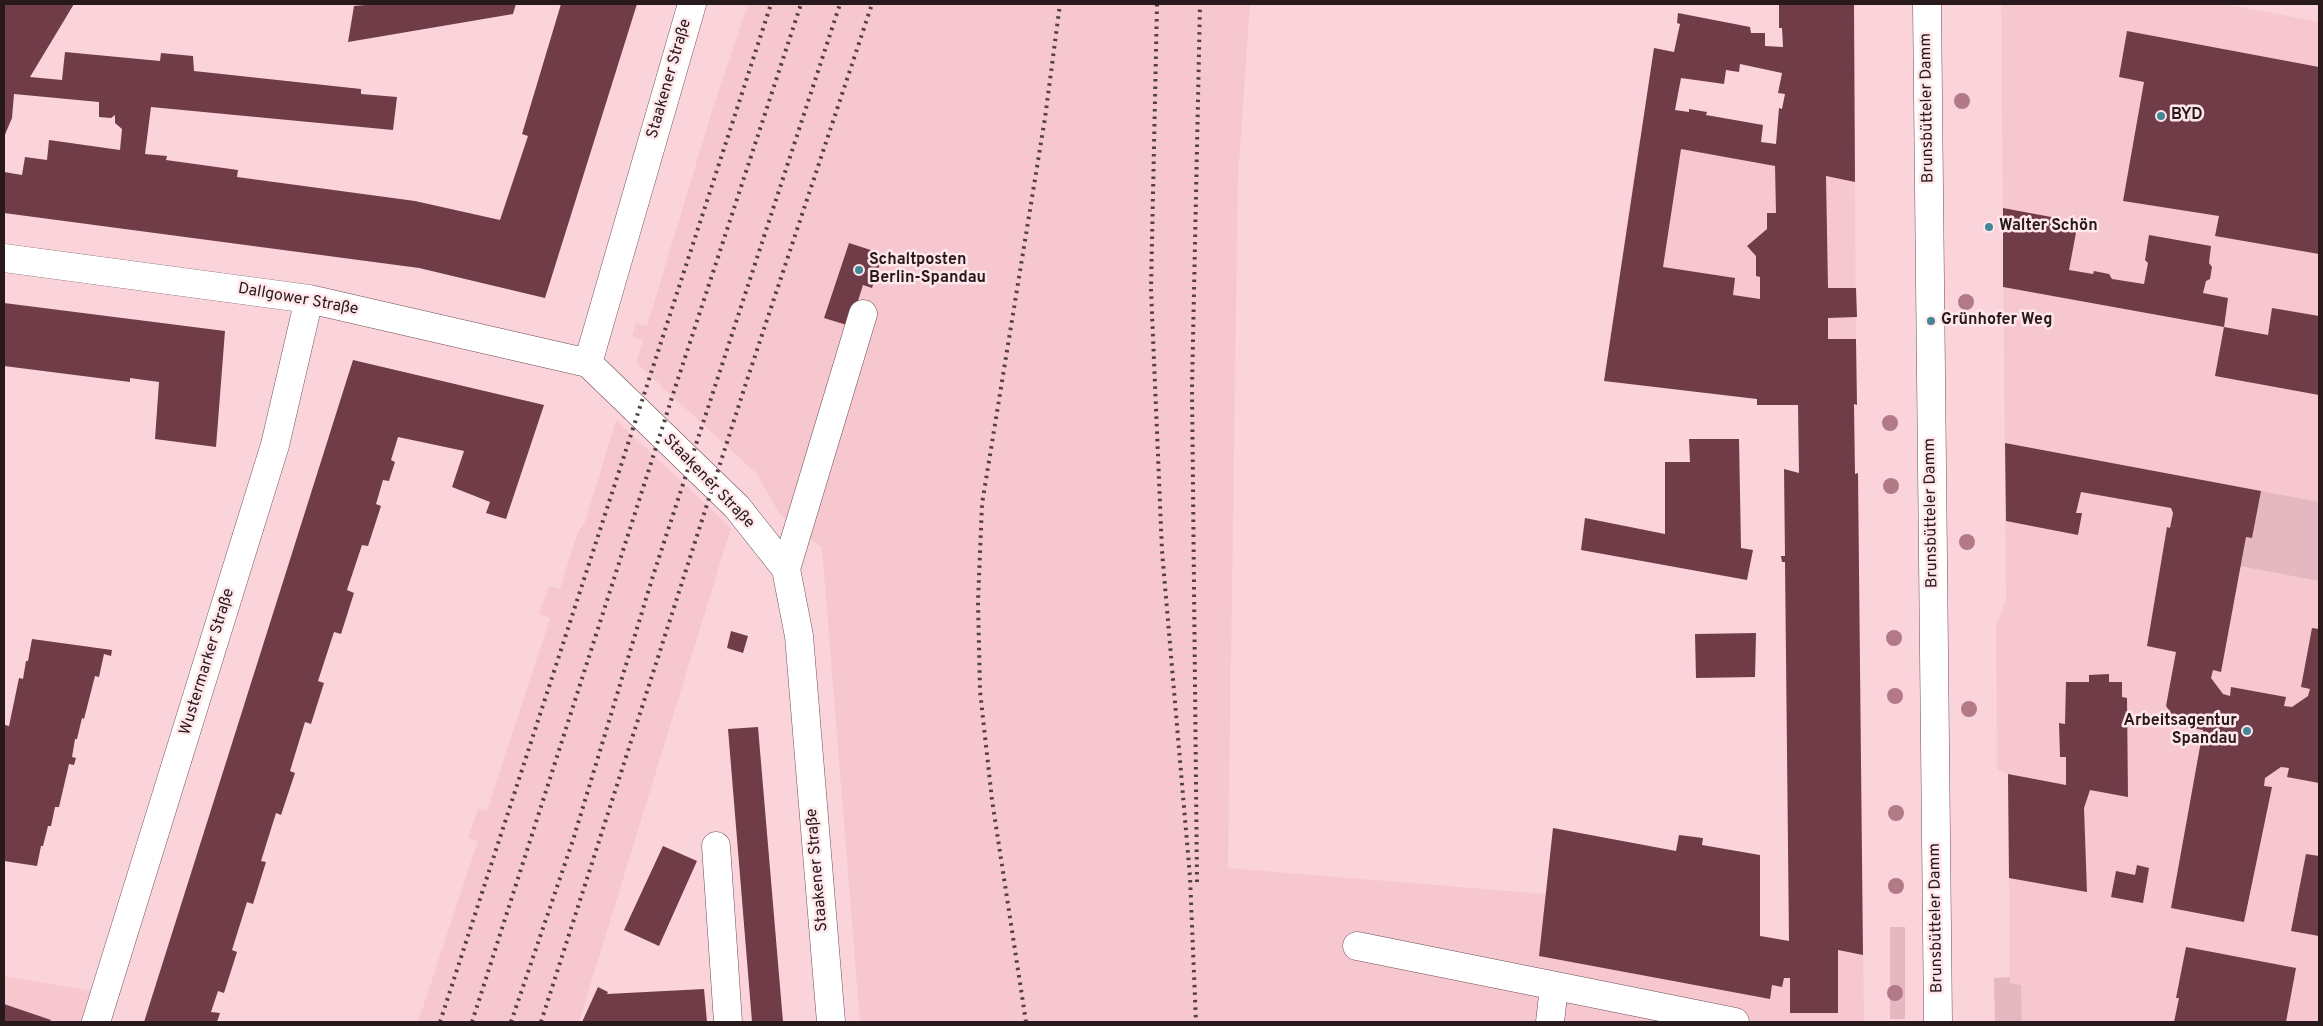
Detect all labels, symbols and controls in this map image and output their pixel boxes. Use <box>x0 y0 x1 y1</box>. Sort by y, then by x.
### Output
street label: Staakener Straße <box>644 17 696 141</box>
street label: Brunsbütteler Damm <box>1917 33 1939 183</box>
place label: BYD <box>2171 106 2203 126</box>
marker: BYD <box>2155 110 2167 122</box>
place label: Walter Schön <box>1999 217 2098 237</box>
marker: Walter Schön <box>1983 221 1995 233</box>
place label: Schaltposten Berlin-Spandau <box>869 251 986 289</box>
marker: Schaltposten Berlin-Spandau <box>853 264 865 276</box>
street label: Dallgower Straße <box>236 280 360 320</box>
place label: Grünhofer Weg <box>1941 311 2052 331</box>
marker: Grünhofer Weg <box>1925 315 1937 327</box>
street label: Staakener Straße <box>658 431 758 533</box>
street label: Brunsbütteler Damm <box>1921 438 1943 588</box>
street label: Wustermarker Straße <box>177 586 239 738</box>
place label: Arbeitsagentur Spandau <box>2123 712 2237 750</box>
marker: Arbeitsagentur Spandau <box>2241 725 2253 737</box>
street label: Staakener Straße <box>803 808 833 932</box>
street label: Brunsbütteler Damm <box>1926 843 1948 993</box>

